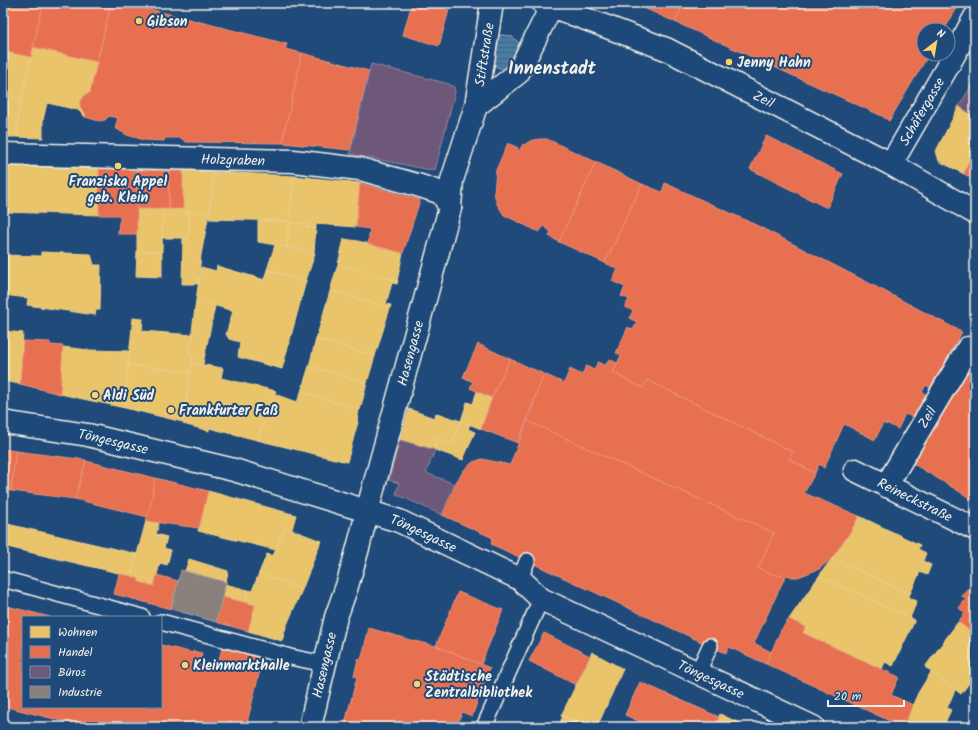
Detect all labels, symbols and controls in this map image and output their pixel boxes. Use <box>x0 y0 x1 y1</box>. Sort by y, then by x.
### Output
place label: Gibson <box>147 11 188 33</box>
marker: Gibson <box>134 16 144 26</box>
street label: Stiftstraße <box>469 21 501 88</box>
north arrow <box>916 22 956 62</box>
text: N <box>933 25 948 44</box>
place label: Jenny Hahn <box>737 52 811 74</box>
district label: Innenstadt <box>508 55 597 84</box>
marker: Jenny Hahn <box>724 57 734 67</box>
street label: Schäfergasse <box>894 73 951 150</box>
street label: Zeil <box>749 85 778 115</box>
street label: Holzgraben <box>200 149 265 172</box>
marker: Franziska Appel geb. Klein <box>113 161 123 171</box>
place label: Franziska Appel geb. Klein <box>69 171 167 209</box>
street label: Hasengasse <box>392 317 430 389</box>
place label: Aldi Süd <box>103 385 155 407</box>
marker: Aldi Süd <box>90 390 100 400</box>
place label: Frankfurter Faß <box>179 400 278 422</box>
street label: Zeil <box>913 402 943 433</box>
marker: Frankfurter Faß <box>166 405 176 415</box>
street label: Töngesgasse <box>76 424 151 461</box>
street label: Reineckstraße <box>873 473 957 529</box>
street label: Töngesgasse <box>387 509 461 559</box>
legend <box>22 616 162 708</box>
text: Wohnen <box>58 623 97 642</box>
street label: Hasengasse <box>307 629 343 700</box>
text: Handel <box>58 643 92 662</box>
place label: Kleinmarkthalle <box>193 655 290 677</box>
street label: Töngesgasse <box>674 655 748 705</box>
marker: Kleinmarkthalle <box>180 660 190 670</box>
text: Büros <box>58 663 86 682</box>
place label: Städtische Zentralbibliothek <box>425 666 533 704</box>
marker: Städtische Zentralbibliothek <box>412 679 422 689</box>
scale bar <box>828 682 904 708</box>
text: Industrie <box>58 683 102 702</box>
text: 20 m <box>834 687 862 706</box>

